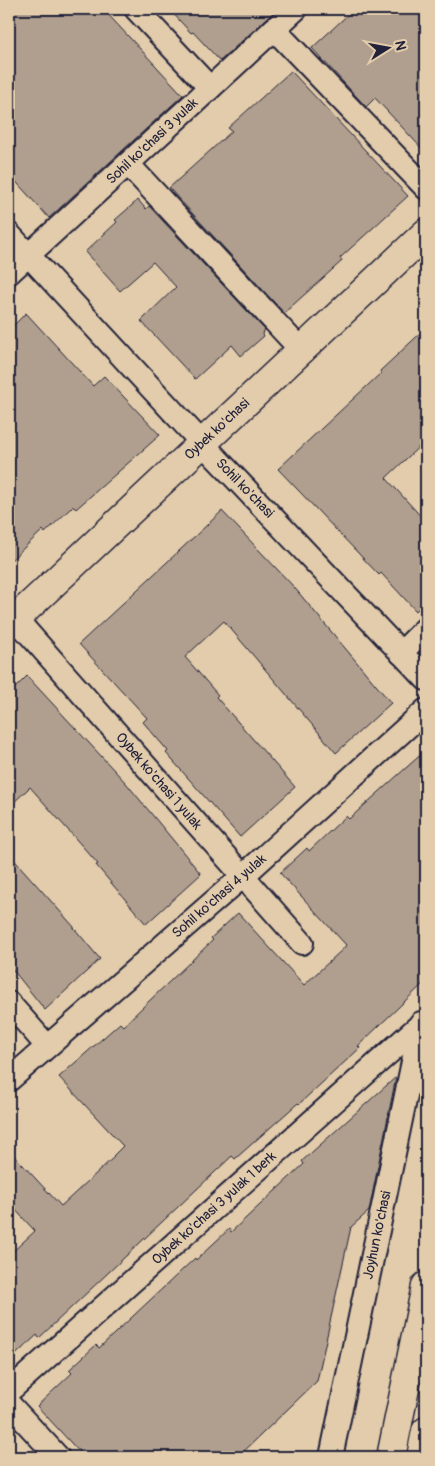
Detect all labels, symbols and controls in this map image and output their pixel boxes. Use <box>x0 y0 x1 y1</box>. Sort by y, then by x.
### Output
north arrow <box>362 22 412 72</box>
text: N <box>391 39 410 52</box>
street label: Sohil ko'chasi 3 yulak <box>103 94 201 188</box>
street label: Oybek ko'chasi <box>181 394 253 463</box>
street label: Sohil ko'chasi <box>212 455 278 522</box>
street label: Oybek ko'chasi 1 yulak <box>112 729 206 833</box>
street label: Sohil ko'chasi 4 yulak <box>168 850 270 942</box>
street label: Oybek ko'chasi 3 yulak 1 berk <box>148 1148 280 1268</box>
street label: Joyhun ko'chasi <box>359 1189 395 1281</box>

